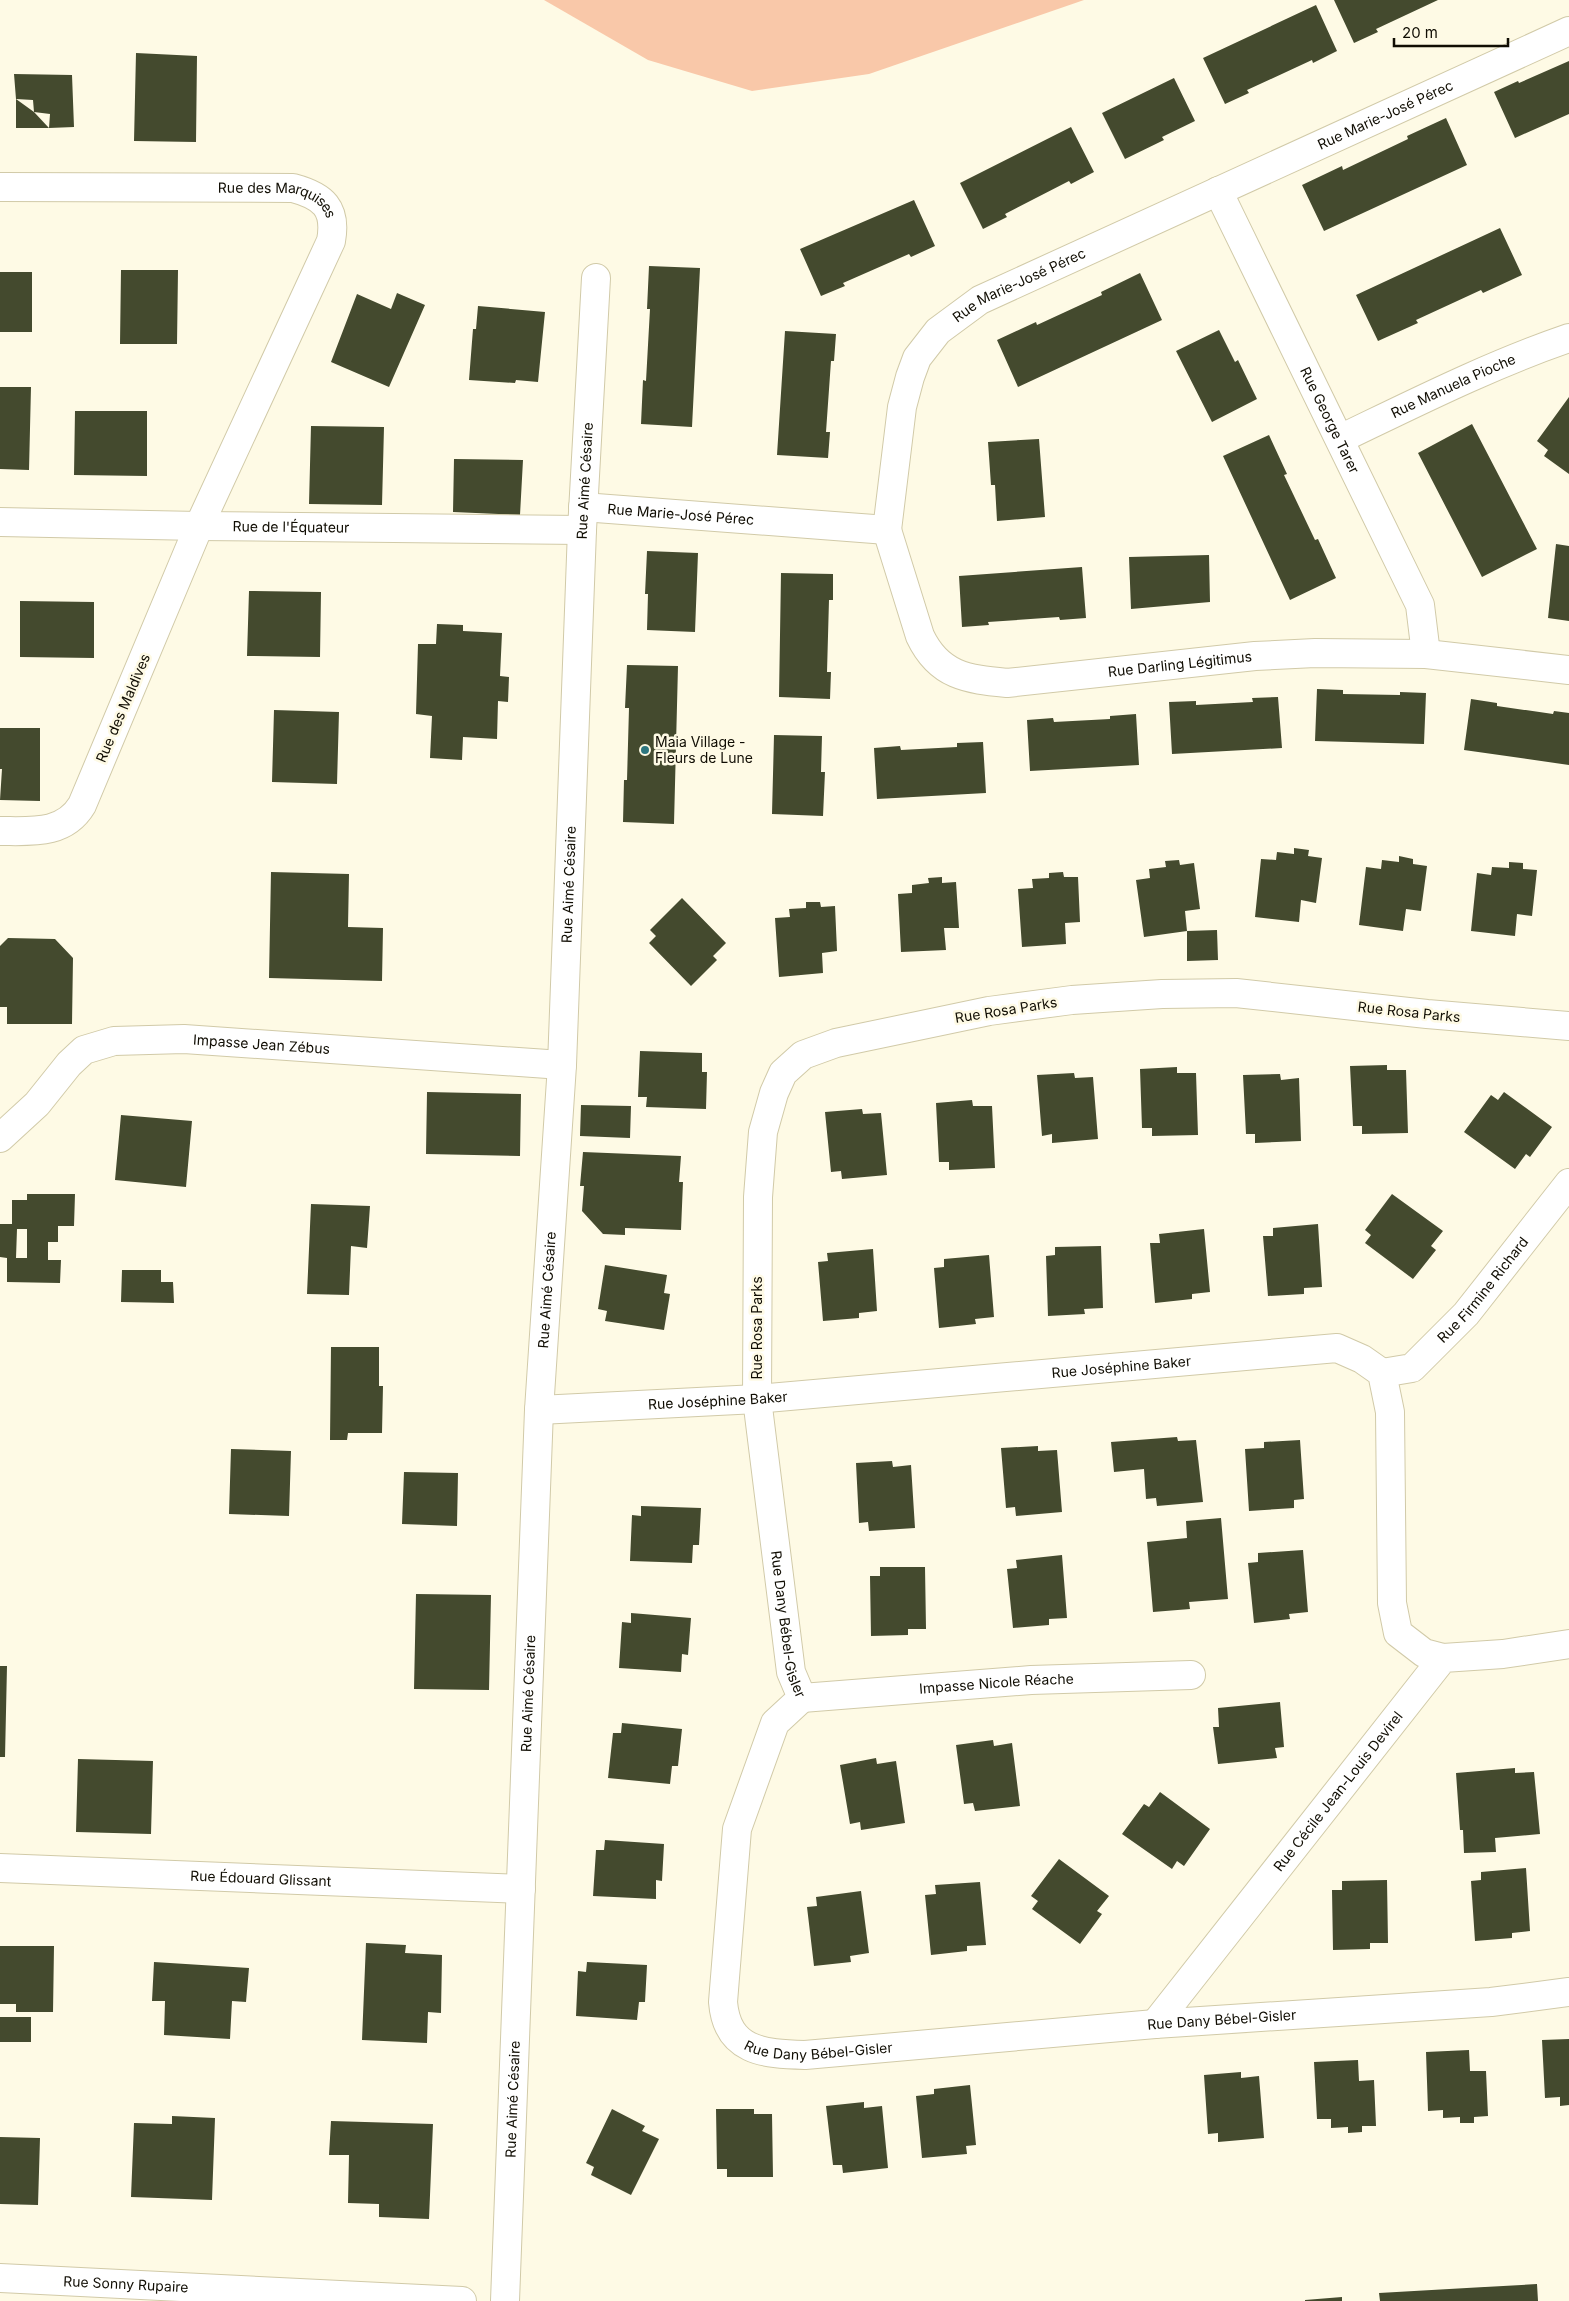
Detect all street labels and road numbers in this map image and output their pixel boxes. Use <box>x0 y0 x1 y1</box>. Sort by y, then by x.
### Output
street label: Rue Marie-José Pérec <box>1315 76 1455 153</box>
street label: Rue des Marquises <box>218 179 340 220</box>
street label: Rue Marie-José Pérec <box>949 244 1088 325</box>
street label: Rue Manuela Pioche <box>1388 350 1518 421</box>
street label: Rue George Tarer <box>1297 364 1363 476</box>
street label: Rue Aimé Césaire <box>573 422 596 540</box>
street label: Rue Marie-José Pérec <box>607 500 755 528</box>
street label: Rue de l'Équateur <box>232 517 350 536</box>
street label: Rue Darling Légitimus <box>1107 647 1253 680</box>
street label: Rue des Maldives <box>92 651 153 765</box>
street label: Rue Aimé Césaire <box>558 826 579 943</box>
street label: Rue Rosa Parks <box>954 993 1058 1026</box>
street label: Rue Rosa Parks <box>1357 998 1461 1025</box>
street label: Impasse Jean Zébus <box>193 1031 331 1057</box>
street label: Rue Aimé Césaire <box>534 1231 559 1349</box>
street label: Rue Firmine Richard <box>1433 1233 1531 1346</box>
street label: Rue Rosa Parks <box>748 1276 765 1380</box>
street label: Rue Joséphine Baker <box>1051 1352 1192 1381</box>
street label: Rue Joséphine Baker <box>647 1387 788 1412</box>
street label: Rue Dany Bébel-Gisler <box>768 1549 810 1700</box>
street label: Rue Aimé Césaire <box>517 1635 538 1752</box>
street label: Impasse Nicole Réache <box>919 1670 1074 1697</box>
street label: Rue Cécile Jean-Louis Devirel <box>1269 1708 1406 1874</box>
street label: Rue Édouard Glissant <box>190 1867 332 1889</box>
street label: Rue Dany Bébel-Gisler <box>1146 2006 1297 2033</box>
street label: Rue Dany Bébel-Gisler <box>742 2036 893 2063</box>
street label: Rue Aimé Césaire <box>501 2040 523 2158</box>
street label: Rue Sonny Rupaire <box>63 2272 189 2295</box>

